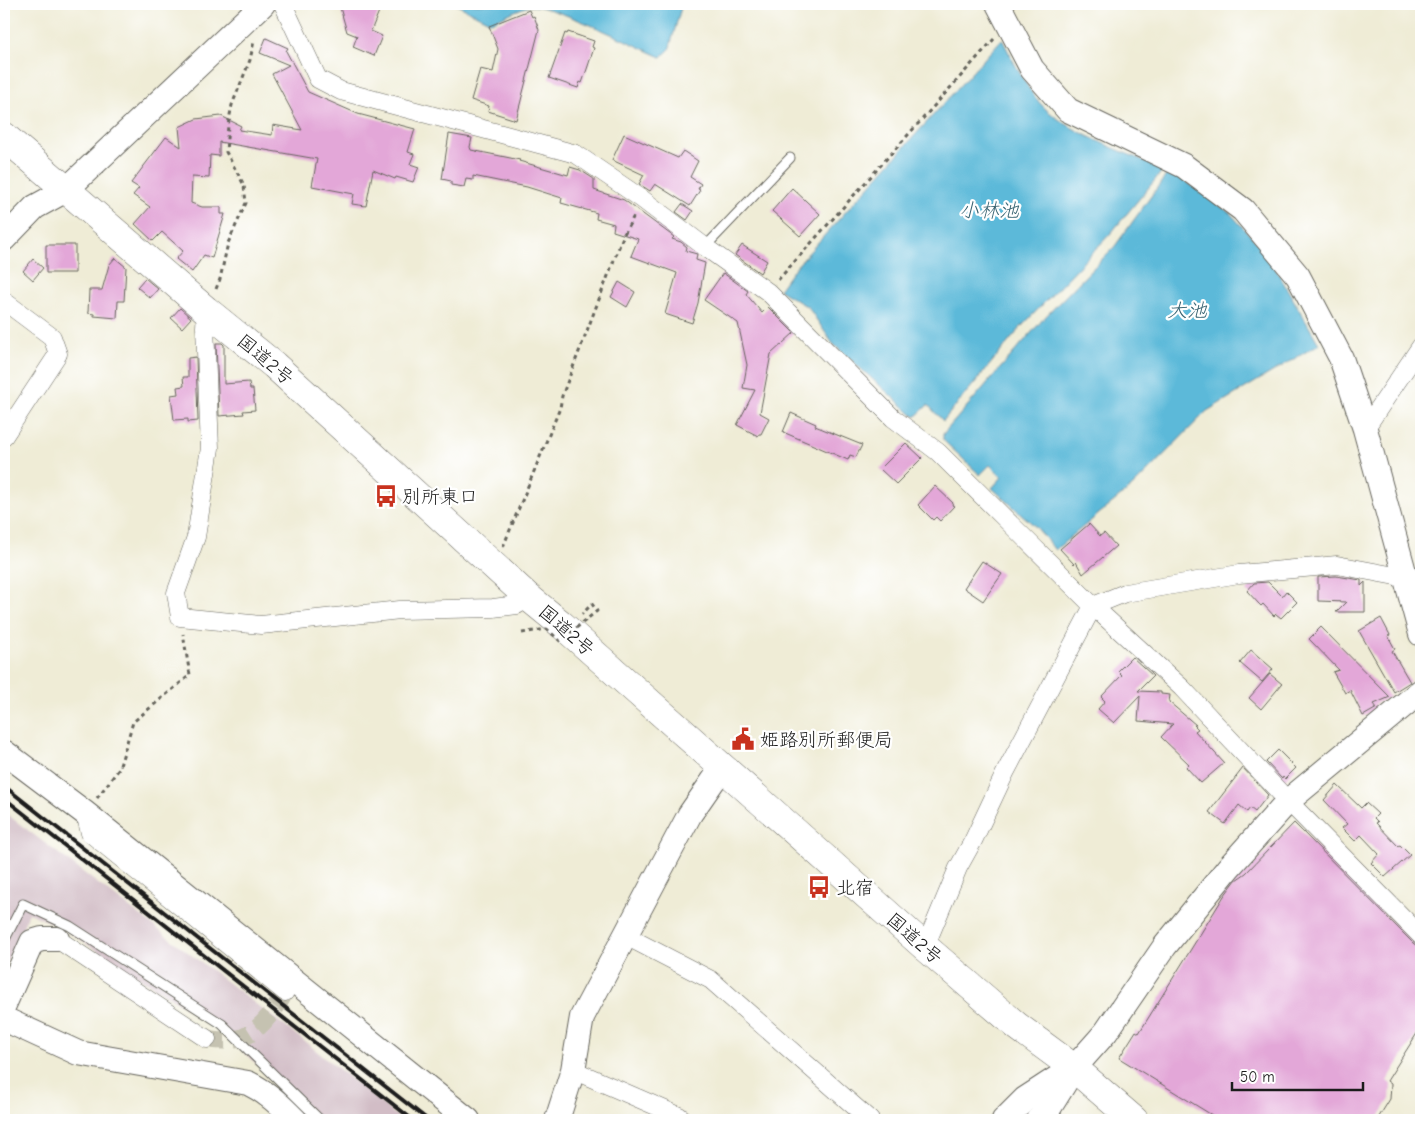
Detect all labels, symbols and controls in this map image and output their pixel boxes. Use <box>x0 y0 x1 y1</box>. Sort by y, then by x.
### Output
water label: 小林池 <box>959 199 1020 222</box>
water label: 大池 <box>1167 299 1208 322</box>
street label: 国道2号 <box>233 330 298 390</box>
bus stop icon: 別所東口 <box>373 483 399 509</box>
place label: 別所東口 <box>402 486 478 508</box>
street label: 国道2号 <box>534 600 599 661</box>
public building icon: 姫路別所郵便局 <box>730 726 756 752</box>
place label: 姫路別所郵便局 <box>760 729 893 751</box>
bus stop icon: 北宿 <box>806 874 832 900</box>
place label: 北宿 <box>836 877 874 899</box>
street label: 国道2号 <box>882 908 947 969</box>
scale bar <box>1232 1059 1364 1091</box>
text: 50 m <box>1240 1068 1275 1086</box>

